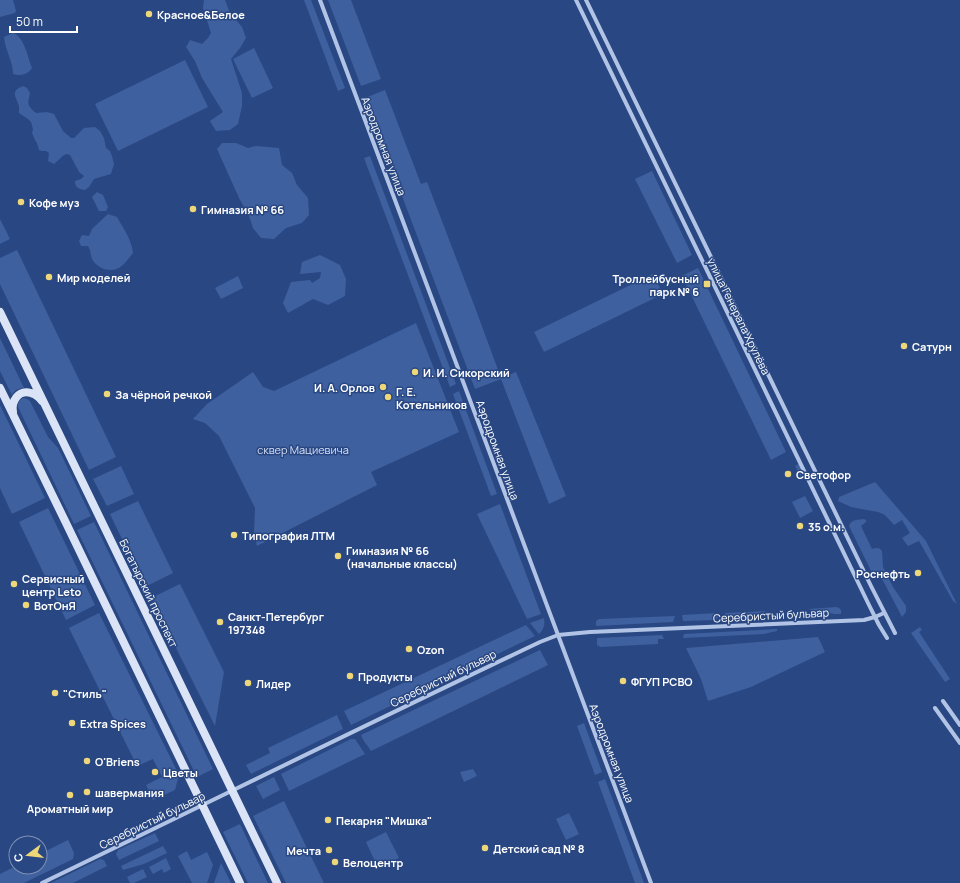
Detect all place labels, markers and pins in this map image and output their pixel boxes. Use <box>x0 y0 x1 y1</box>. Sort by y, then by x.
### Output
place label: Красное&Белое <box>157 7 245 22</box>
marker: Красное&Белое <box>144 9 154 19</box>
place label: Кофе муз <box>29 195 80 210</box>
marker: Кофе муз <box>16 197 26 207</box>
place label: Гимназия № 66 <box>201 202 284 217</box>
marker: Гимназия № 66 <box>188 204 198 214</box>
place label: Мир моделей <box>57 270 130 285</box>
place label: Троллейбусный парк № 6 <box>612 271 699 299</box>
marker: Мир моделей <box>44 272 54 282</box>
marker: Троллейбусный парк № 6 <box>702 279 712 289</box>
place label: Сатурн <box>912 339 952 354</box>
marker: Сатурн <box>899 341 909 351</box>
place label: И. И. Сикорский <box>423 365 510 380</box>
marker: И. И. Сикорский <box>410 367 420 377</box>
place label: И. А. Орлов <box>314 380 375 395</box>
marker: И. А. Орлов <box>378 382 388 392</box>
place label: Г. Е. Котельников <box>396 384 467 412</box>
place label: За чёрной речкой <box>115 387 212 402</box>
marker: За чёрной речкой <box>102 389 112 399</box>
marker: Г. Е. Котельников <box>383 392 393 402</box>
place label: Светофор <box>796 467 851 482</box>
marker: Светофор <box>783 469 793 479</box>
place label: 35 о.м. <box>808 519 844 534</box>
marker: 35 о.м. <box>795 521 805 531</box>
place label: Типография ЛТМ <box>242 528 335 543</box>
marker: Типография ЛТМ <box>229 530 239 540</box>
place label: Гимназия № 66 (начальные классы) <box>346 543 458 571</box>
marker: Гимназия № 66 (начальные классы) <box>333 551 343 561</box>
place label: Роснефть <box>856 566 910 581</box>
marker: Роснефть <box>913 568 923 578</box>
place label: Сервисный центр Leto <box>22 571 84 599</box>
marker: Сервисный центр Leto <box>9 579 19 589</box>
place label: ВотОнЯ <box>34 598 76 613</box>
marker: ВотОнЯ <box>21 600 31 610</box>
place label: Санкт-Петербург 197348 <box>228 609 324 637</box>
marker: Санкт-Петербург 197348 <box>215 617 225 627</box>
place label: Ozon <box>417 642 444 657</box>
marker: Ozon <box>404 644 414 654</box>
place label: Продукты <box>358 669 413 684</box>
marker: Продукты <box>345 671 355 681</box>
place label: ФГУП РСВО <box>631 674 693 689</box>
place label: Лидер <box>256 676 291 691</box>
marker: ФГУП РСВО <box>618 676 628 686</box>
marker: Лидер <box>243 678 253 688</box>
place label: "Стиль" <box>63 686 107 701</box>
marker: "Стиль" <box>50 688 60 698</box>
place label: Extra Spices <box>80 716 146 731</box>
marker: Extra Spices <box>67 718 77 728</box>
place label: O'Briens <box>95 754 140 769</box>
marker: O'Briens <box>82 756 92 766</box>
place label: Цветы <box>163 765 198 780</box>
marker: Цветы <box>150 767 160 777</box>
place label: шавермания <box>95 785 164 800</box>
marker: шавермания <box>82 787 92 797</box>
marker: Ароматный мир <box>65 790 75 800</box>
place label: Ароматный мир <box>27 801 113 816</box>
place label: Пекарня "Мишка" <box>336 813 432 828</box>
marker: Пекарня "Мишка" <box>323 815 333 825</box>
place label: Детский сад № 8 <box>493 841 585 856</box>
place label: Мечта <box>287 843 321 858</box>
marker: Детский сад № 8 <box>480 843 490 853</box>
marker: Мечта <box>324 845 334 855</box>
place label: Велоцентр <box>343 855 404 870</box>
marker: Велоцентр <box>330 857 340 867</box>

